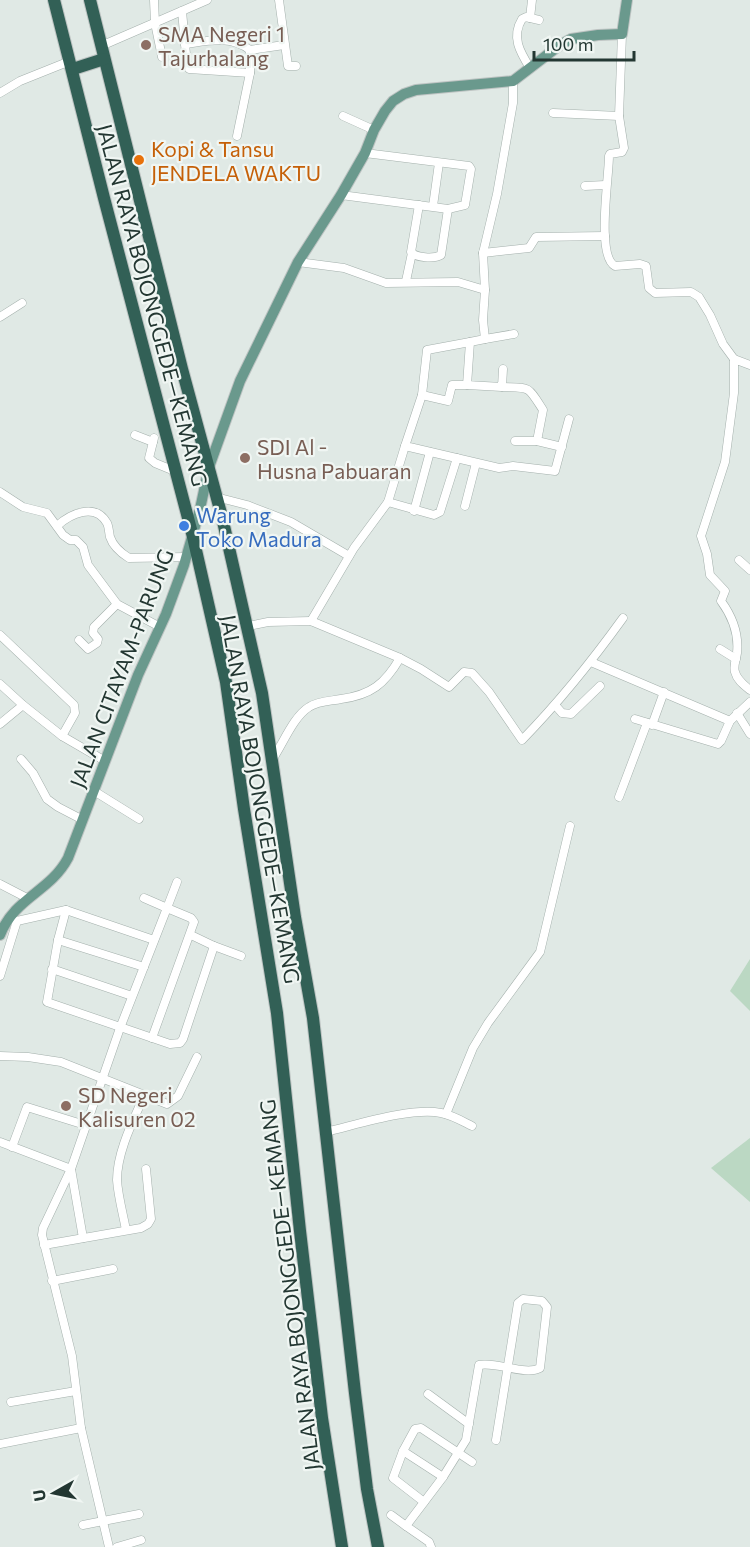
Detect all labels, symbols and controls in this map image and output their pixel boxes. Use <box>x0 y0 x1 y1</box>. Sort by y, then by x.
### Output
place label: SMA Negeri 1 Tajurhalang <box>158 21 285 70</box>
scale bar <box>534 24 634 62</box>
text: 100 m <box>543 33 593 55</box>
marker: SMA Negeri 1 Tajurhalang <box>139 38 153 52</box>
street label: JALAN RAYA BOJONGGEDE—KEMANG <box>93 121 213 489</box>
place label: Kopi & Tansu JENDELA WAKTU <box>151 136 321 185</box>
marker: Kopi & Tansu JENDELA WAKTU <box>132 153 146 167</box>
place label: SDI Al - Husna Pabuaran <box>257 434 412 483</box>
marker: SDI Al - Husna Pabuaran <box>238 451 252 465</box>
place label: Warung Toko Madura <box>196 502 322 551</box>
marker: Warung Toko Madura <box>177 519 191 533</box>
street label: JALAN CITAYAM-PARUNG <box>64 545 178 791</box>
street label: JALAN RAYA BOJONGGEDE—KEMANG <box>216 613 306 985</box>
place label: SD Negeri Kalisuren 02 <box>78 1082 196 1131</box>
street label: JALAN RAYA BOJONGGEDE—KEMANG <box>254 1098 324 1472</box>
marker: SD Negeri Kalisuren 02 <box>59 1099 73 1113</box>
north arrow <box>24 1463 84 1523</box>
text: U <box>28 1488 49 1503</box>

